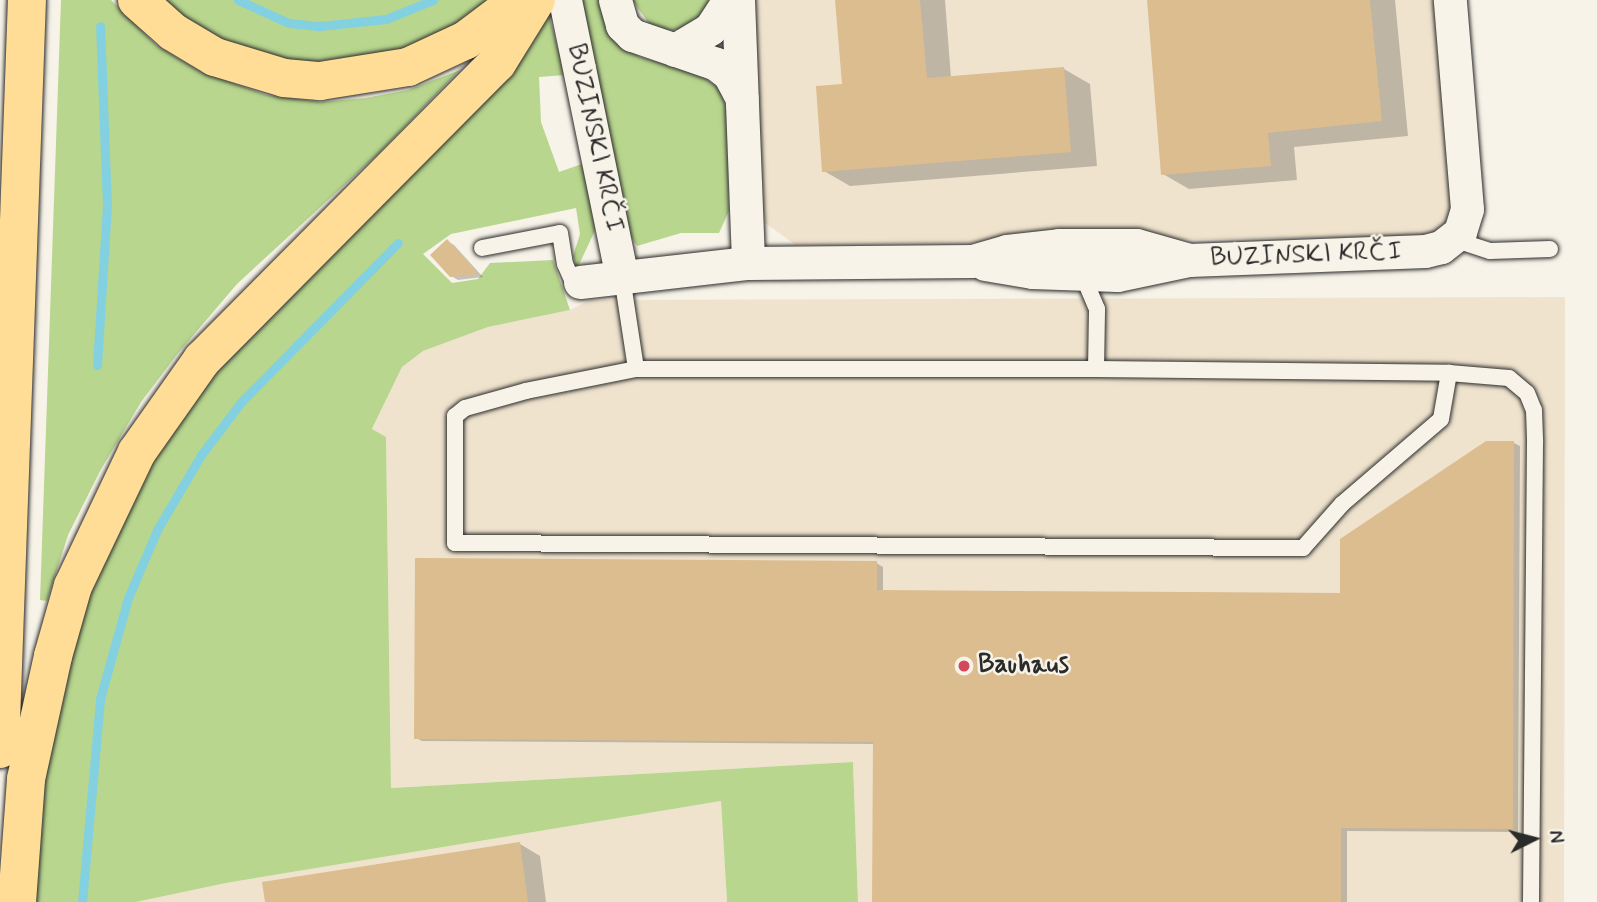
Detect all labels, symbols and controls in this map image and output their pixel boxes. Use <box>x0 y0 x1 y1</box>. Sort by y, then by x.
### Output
street label: BUZINSKI KRČI <box>559 40 629 236</box>
street label: BUZINSKI KRČI <box>1208 237 1404 275</box>
place label: Bauhaus <box>978 650 1069 682</box>
marker: Bauhaus <box>956 658 972 674</box>
north arrow <box>1499 804 1569 874</box>
text: N <box>1542 829 1568 844</box>

